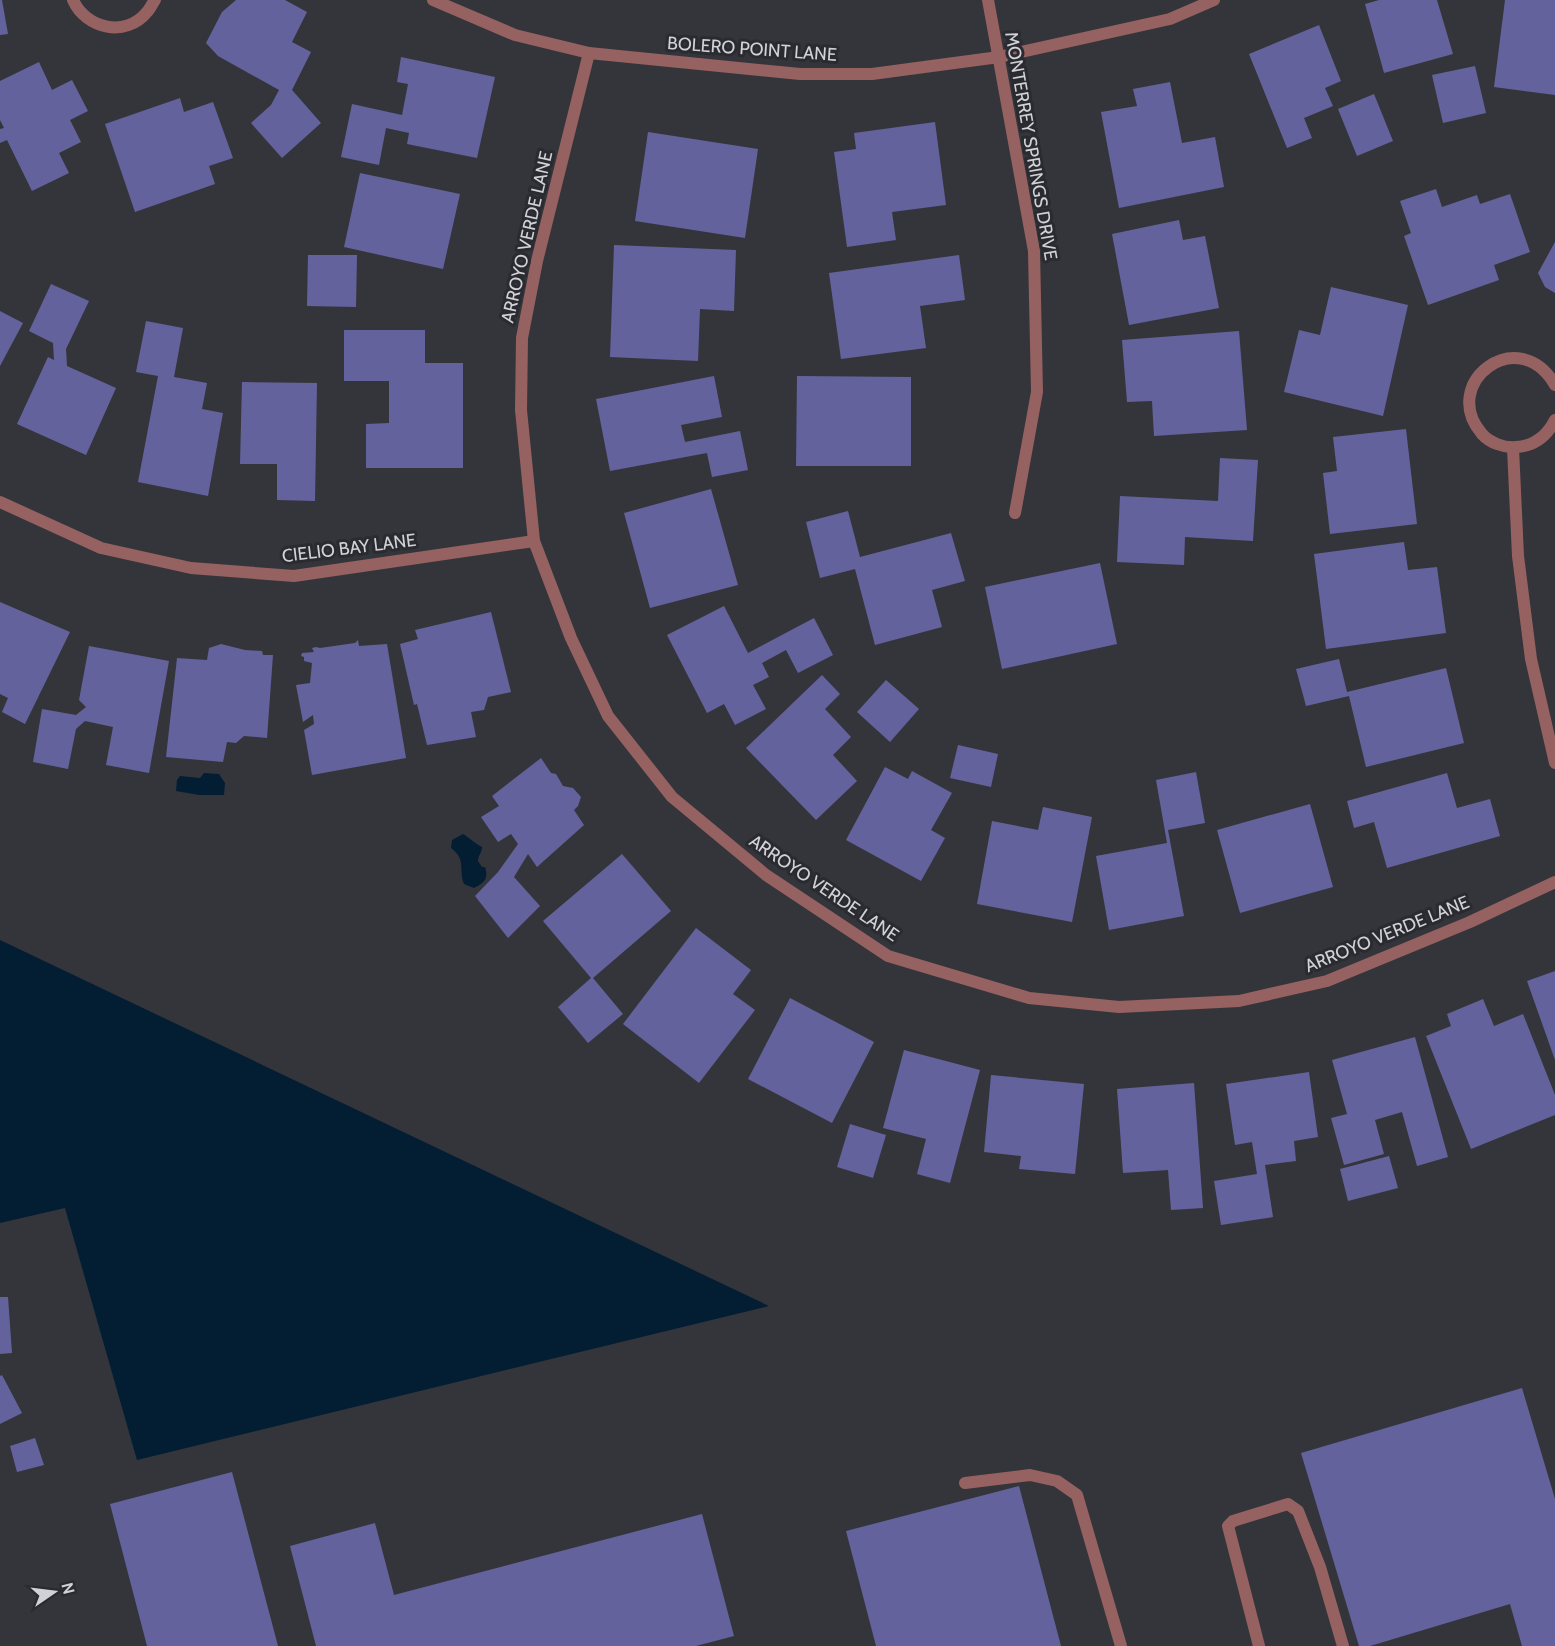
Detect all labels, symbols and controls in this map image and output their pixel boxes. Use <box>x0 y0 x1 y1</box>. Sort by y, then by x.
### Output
street label: MONTERREY SPRINGS DRIVE <box>1000 30 1062 262</box>
street label: BOLERO POINT LANE <box>666 32 838 66</box>
street label: ARROYO VERDE LANE <box>497 149 557 325</box>
street label: CIELIO BAY LANE <box>281 529 417 567</box>
street label: ARROYO VERDE LANE <box>745 830 903 946</box>
street label: ARROYO VERDE LANE <box>1302 891 1473 977</box>
north arrow <box>24 1562 84 1622</box>
text: N <box>57 1581 79 1596</box>

